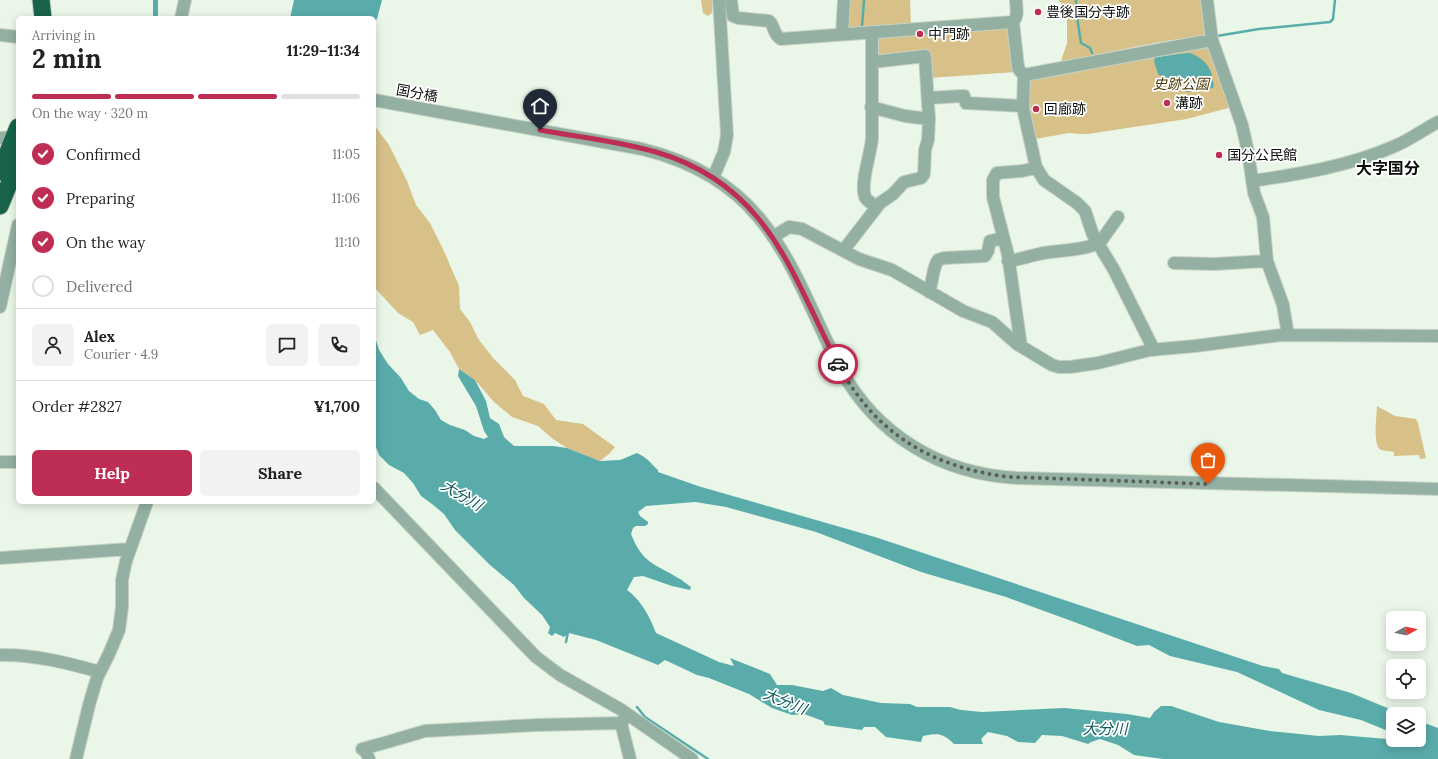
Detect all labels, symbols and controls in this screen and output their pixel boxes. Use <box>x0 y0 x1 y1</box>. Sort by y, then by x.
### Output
place label: 豊後国分寺跡 <box>1046 3 1130 21</box>
marker: 豊後国分寺跡 <box>1033 7 1043 17</box>
place label: 中門跡 <box>928 25 970 43</box>
text: Arriving in <box>32 27 95 44</box>
marker: 中門跡 <box>915 29 925 39</box>
text: 11:29–11:34 <box>286 41 360 60</box>
text: 2 min <box>32 42 102 75</box>
park label: 史跡公園 <box>1153 75 1211 93</box>
street label: 国分橋 <box>395 80 439 106</box>
pin <box>523 89 557 130</box>
place label: 溝跡 <box>1175 94 1203 112</box>
icon: home <box>529 95 551 117</box>
marker: 溝跡 <box>1162 98 1172 108</box>
place label: 回廊跡 <box>1044 100 1086 118</box>
marker: 回廊跡 <box>1031 104 1041 114</box>
text: On the way · 320 m <box>32 105 148 122</box>
icon: check <box>32 143 54 165</box>
text: Confirmed <box>66 145 141 164</box>
text: 11:05 <box>332 146 360 163</box>
place label: 国分公民館 <box>1227 146 1297 164</box>
marker: 国分公民館 <box>1214 150 1224 160</box>
district label: 大字国分 <box>1356 158 1420 178</box>
icon: check <box>32 187 54 209</box>
text: Preparing <box>66 189 134 208</box>
text: 11:06 <box>332 190 360 207</box>
icon: check <box>32 231 54 253</box>
text: On the way <box>66 233 145 252</box>
text: 11:10 <box>334 234 360 251</box>
text: Delivered <box>66 277 133 296</box>
button: person <box>32 324 74 366</box>
button: chat <box>266 324 308 366</box>
button: phone <box>318 324 360 366</box>
text: Alex <box>84 327 115 346</box>
courier <box>818 344 858 384</box>
text: Courier · 4.9 <box>84 346 158 363</box>
icon: car <box>827 353 849 375</box>
text: Order #2827 <box>32 397 122 416</box>
text: ¥1,700 <box>314 397 360 416</box>
pin <box>1191 443 1225 484</box>
icon: bag <box>1197 449 1219 471</box>
button: Help <box>32 450 192 496</box>
button: Share <box>200 450 360 496</box>
water label: 大分川 <box>438 475 488 516</box>
north arrow <box>1386 611 1426 651</box>
map controls <box>1386 611 1426 747</box>
button: locate <box>1386 659 1426 699</box>
water label: 大分川 <box>761 684 811 719</box>
button: layers <box>1386 707 1426 747</box>
water label: 大分川 <box>1082 719 1129 738</box>

